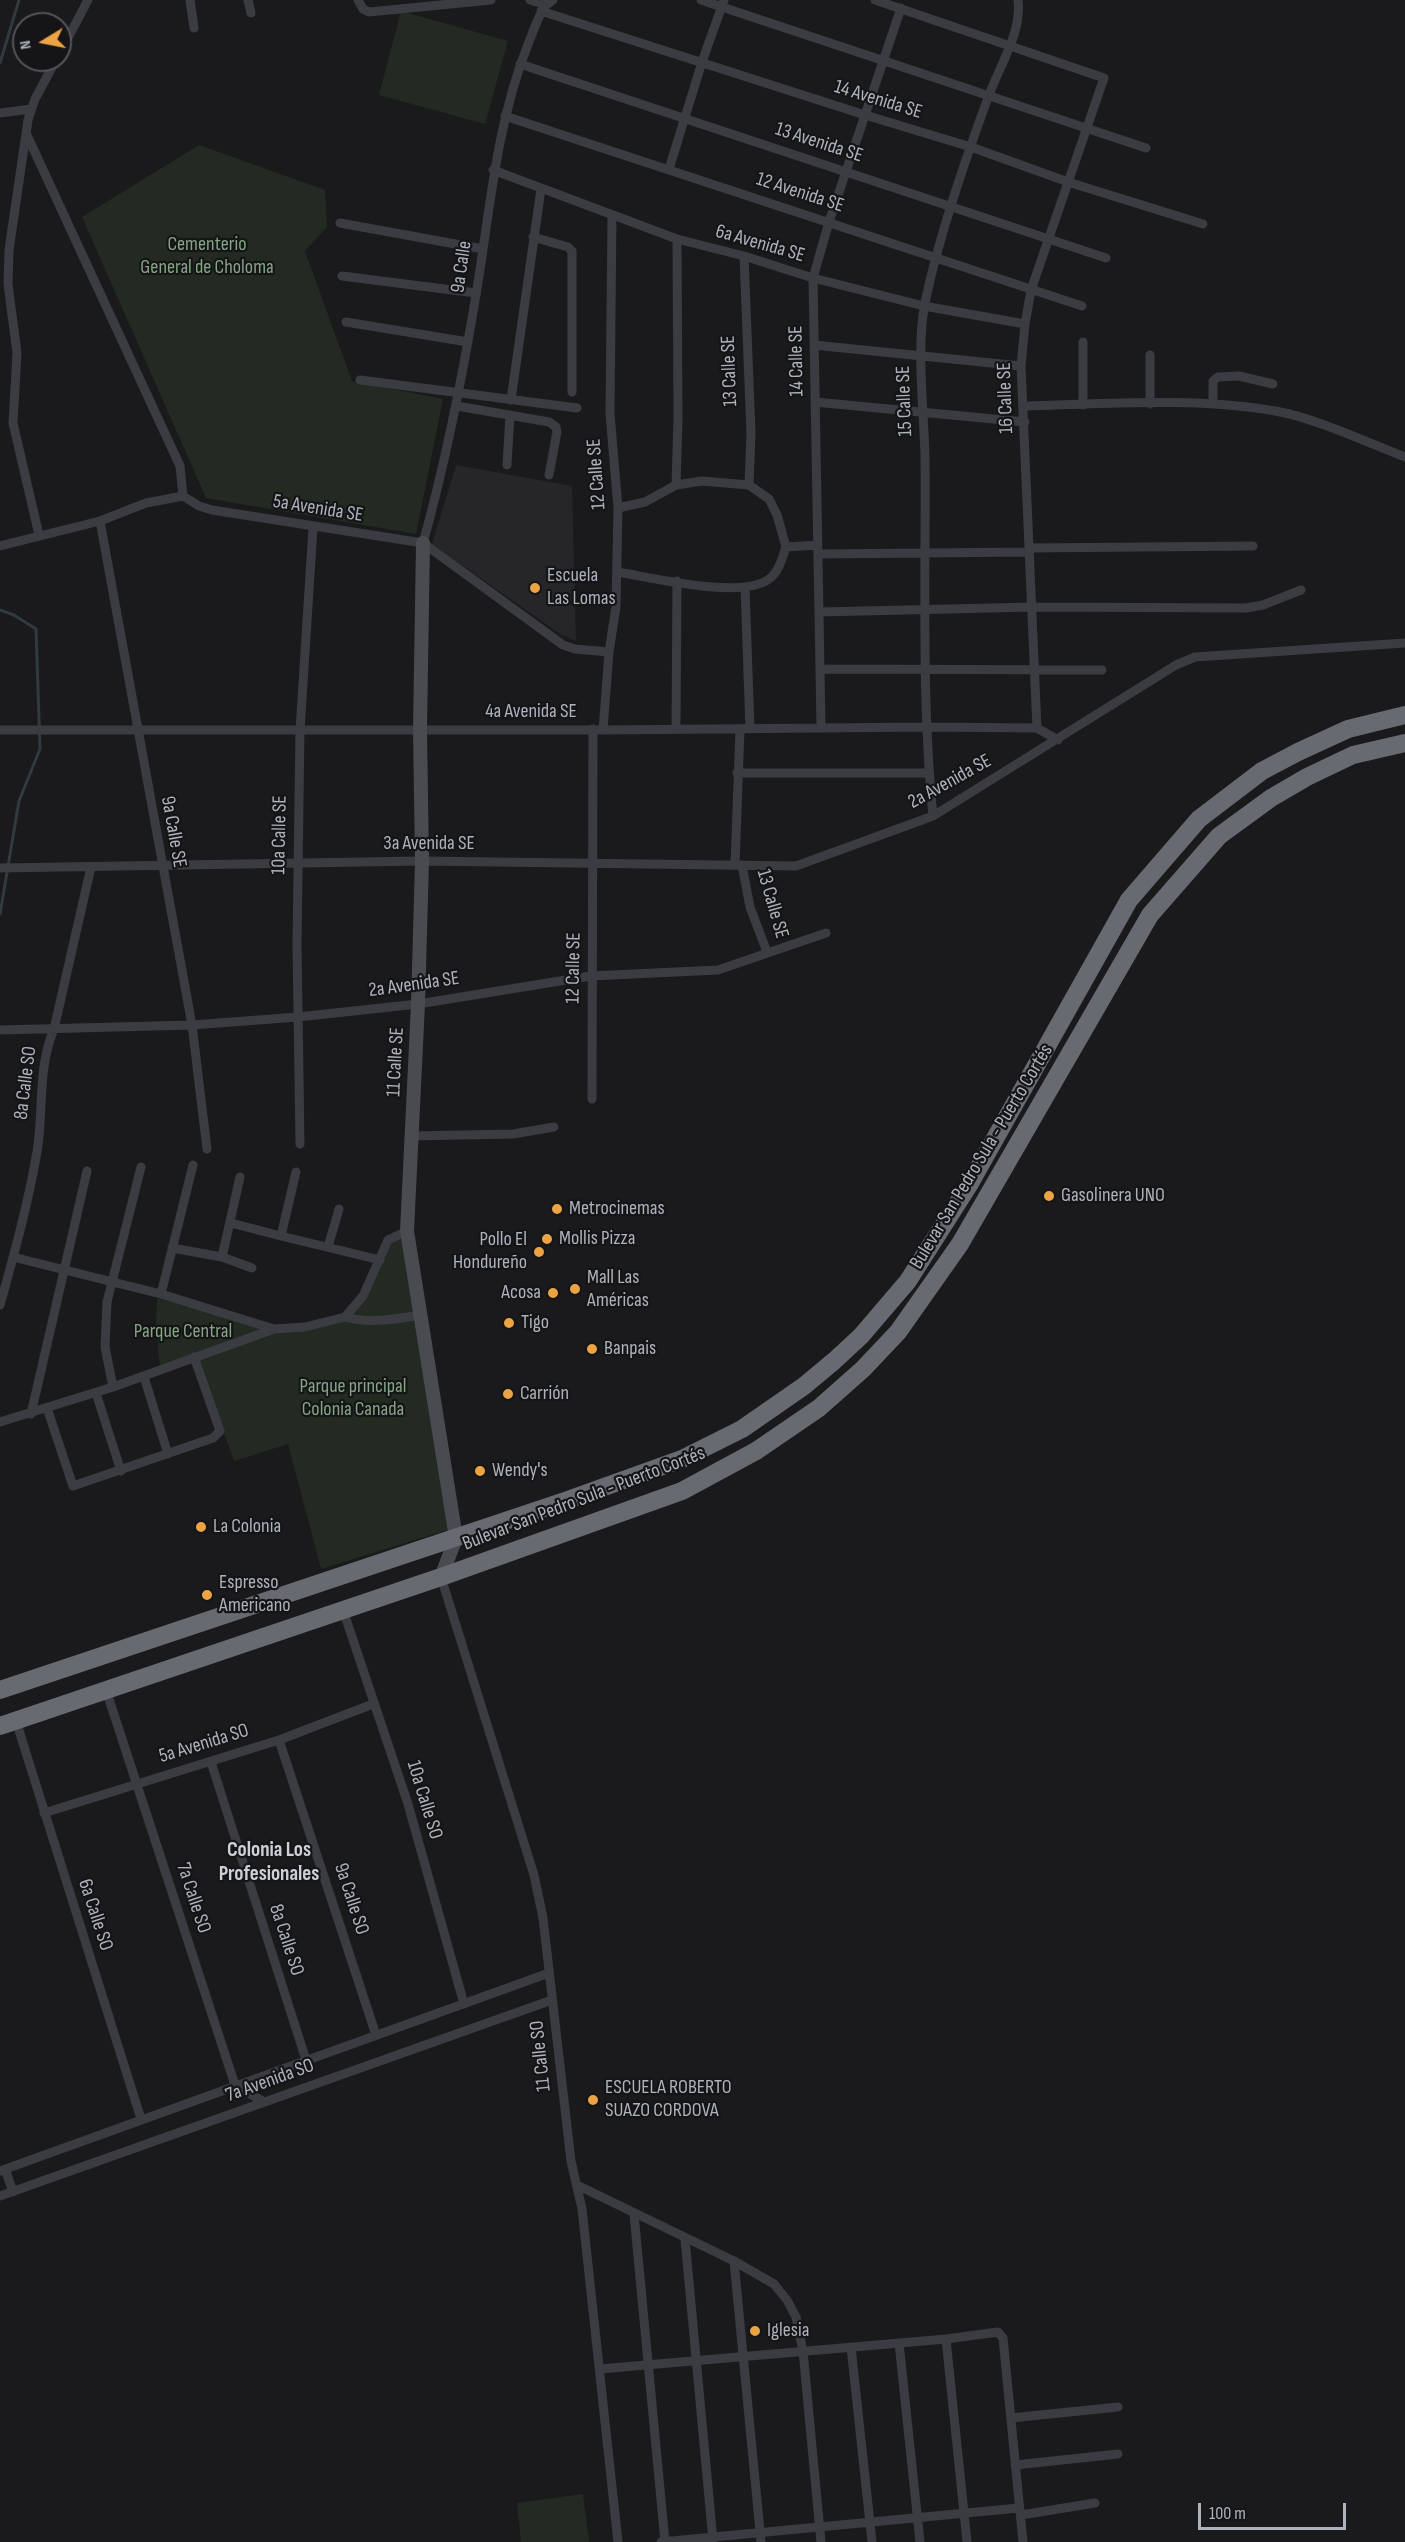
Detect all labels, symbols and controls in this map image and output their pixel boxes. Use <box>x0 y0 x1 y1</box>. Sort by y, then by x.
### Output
north arrow <box>12 12 72 72</box>
text: N <box>16 39 36 51</box>
street label: 14 Avenida SE <box>831 75 925 125</box>
street label: 13 Avenida SE <box>772 118 866 168</box>
street label: 12 Avenida SE <box>753 168 847 218</box>
street label: 6a Avenida SE <box>713 220 807 268</box>
park label: Cementerio General de Choloma <box>140 233 274 280</box>
street label: 9a Calle <box>446 239 478 295</box>
street label: 14 Calle SE <box>784 325 810 397</box>
street label: 13 Calle SE <box>717 335 743 407</box>
street label: 16 Calle SE <box>993 362 1019 434</box>
street label: 15 Calle SE <box>892 365 918 437</box>
street label: 12 Calle SE <box>583 438 611 510</box>
street label: 5a Avenida SE <box>271 490 365 528</box>
place label: Escuela Las Lomas <box>547 564 616 611</box>
marker: Escuela Las Lomas <box>528 581 542 595</box>
street label: 4a Avenida SE <box>485 700 577 724</box>
street label: 2a Avenida SE <box>904 749 996 815</box>
street label: 9a Calle SE <box>155 794 191 870</box>
street label: 10a Calle SE <box>267 795 293 875</box>
street label: 3a Avenida SE <box>383 832 475 856</box>
street label: 13 Calle SE <box>751 867 793 941</box>
street label: 12 Calle SE <box>561 932 587 1004</box>
street label: 2a Avenida SE <box>367 967 461 1003</box>
street label: 11 Calle SE <box>382 1027 410 1097</box>
street label: Bulevar San Pedro Sula - Puerto Cortés <box>905 1040 1059 1274</box>
street label: 8a Calle SO <box>10 1045 42 1121</box>
place label: Gasolinera UNO <box>1061 1184 1165 1208</box>
marker: Gasolinera UNO <box>1042 1189 1056 1203</box>
place label: Metrocinemas <box>569 1197 665 1221</box>
marker: Metrocinemas <box>550 1202 564 1216</box>
place label: Mollis Pizza <box>559 1227 635 1251</box>
place label: Pollo El Hondureño <box>453 1228 527 1275</box>
marker: Mollis Pizza <box>540 1232 554 1246</box>
marker: Pollo El Hondureño <box>532 1245 546 1259</box>
place label: Mall Las Américas <box>587 1266 649 1313</box>
place label: Acosa <box>501 1281 541 1305</box>
marker: Mall Las Américas <box>568 1282 582 1296</box>
marker: Acosa <box>546 1286 560 1300</box>
place label: Tigo <box>521 1311 549 1335</box>
marker: Tigo <box>502 1316 516 1330</box>
park label: Parque Central <box>134 1320 232 1344</box>
place label: Banpais <box>604 1337 656 1361</box>
marker: Banpais <box>585 1342 599 1356</box>
park label: Parque principal Colonia Canada <box>300 1375 406 1422</box>
place label: Carrión <box>520 1382 569 1406</box>
marker: Carrión <box>501 1387 515 1401</box>
street label: Bulevar San Pedro Sula - Puerto Cortés <box>459 1442 709 1556</box>
place label: Wendy's <box>492 1459 548 1483</box>
marker: Wendy's <box>473 1464 487 1478</box>
place label: La Colonia <box>213 1515 281 1539</box>
marker: La Colonia <box>194 1520 208 1534</box>
place label: Espresso Americano <box>219 1571 291 1618</box>
marker: Espresso Americano <box>200 1588 214 1602</box>
street label: 5a Avenida SO <box>156 1719 252 1769</box>
street label: 10a Calle SO <box>401 1758 447 1842</box>
district label: Colonia Los Profesionales <box>219 1838 319 1888</box>
street label: 7a Calle SO <box>170 1860 216 1936</box>
street label: 9a Calle SO <box>328 1860 374 1938</box>
street label: 6a Calle SO <box>72 1876 118 1954</box>
street label: 8a Calle SO <box>263 1901 309 1979</box>
street label: 11 Calle SO <box>525 2019 557 2093</box>
street label: 7a Avenida SO <box>222 2054 318 2108</box>
place label: ESCUELA ROBERTO SUAZO CORDOVA <box>605 2076 732 2123</box>
marker: ESCUELA ROBERTO SUAZO CORDOVA <box>586 2093 600 2107</box>
place label: Iglesia <box>767 2319 809 2343</box>
marker: Iglesia <box>748 2324 762 2338</box>
scale bar <box>1201 2491 1350 2529</box>
text: 100 m <box>1209 2503 1246 2524</box>

